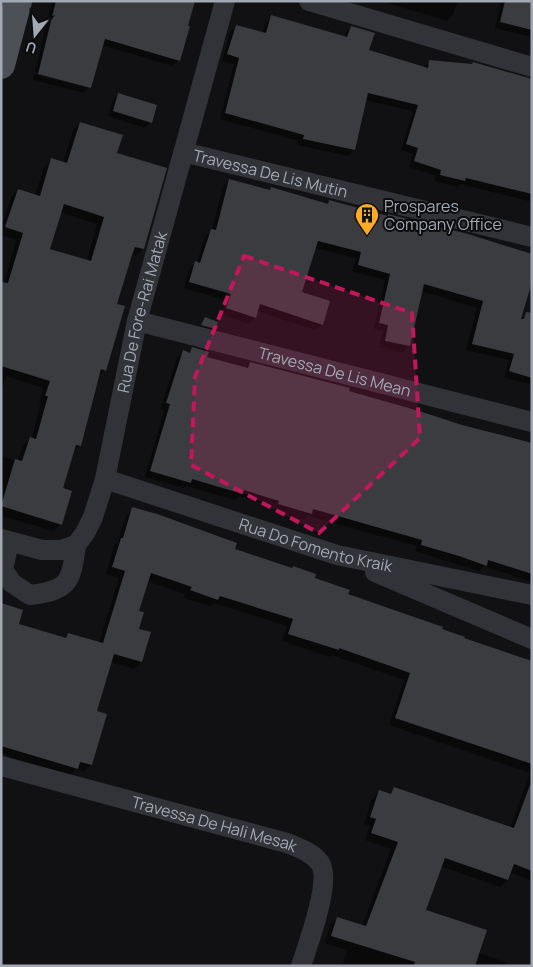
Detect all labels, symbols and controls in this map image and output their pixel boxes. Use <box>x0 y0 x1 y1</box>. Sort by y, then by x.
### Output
north arrow <box>10 10 60 60</box>
text: U <box>23 37 39 58</box>
street label: Travessa De Lis Mutin <box>191 144 350 203</box>
place label: Prospares Company Office <box>384 195 502 235</box>
building icon: Prospares Company Office <box>354 202 380 236</box>
street label: Rua De Fore-Rai Matak <box>112 228 172 395</box>
street label: Travessa De Lis Mean <box>256 341 413 402</box>
street label: Rua Do Fomento Kraik <box>236 513 395 577</box>
street label: Travessa De Hali Mesak <box>129 791 302 857</box>

